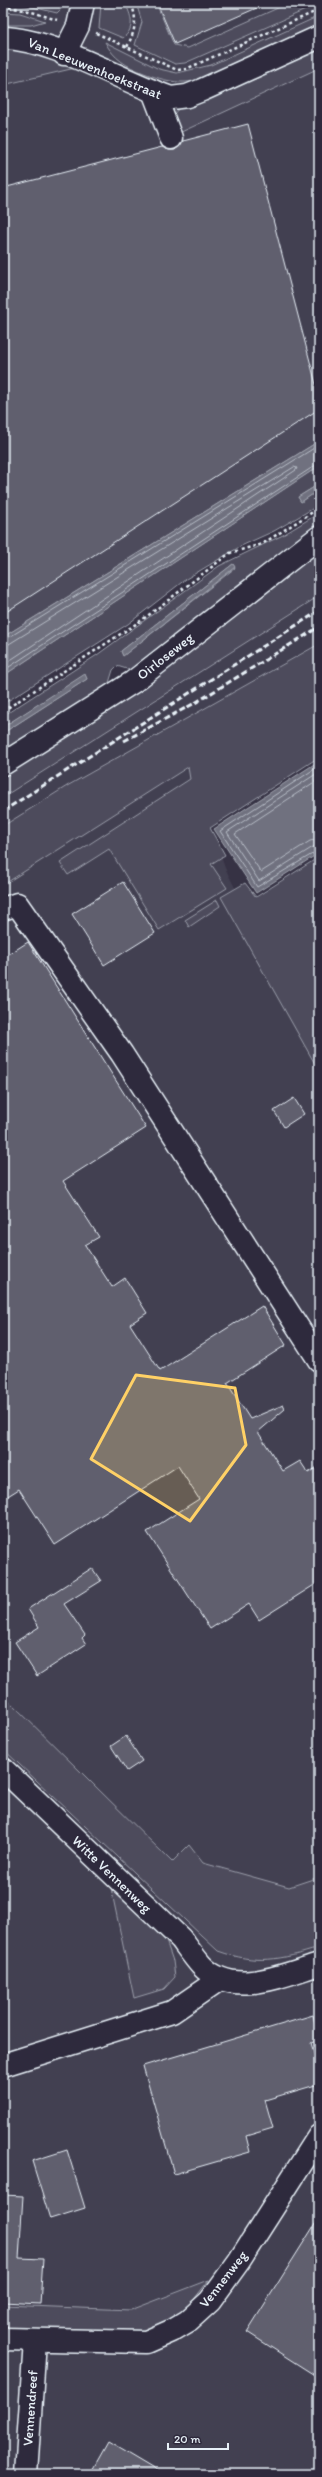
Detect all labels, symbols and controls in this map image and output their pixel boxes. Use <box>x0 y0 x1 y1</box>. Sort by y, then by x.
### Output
street label: Van Leeuwenhoekstraat <box>25 34 164 103</box>
street label: Oirloseweg <box>134 629 198 684</box>
street label: Witte Vennenweg <box>68 1832 155 1917</box>
street label: Vennenweg <box>196 2247 251 2311</box>
street label: Vennendreef <box>19 2369 42 2447</box>
scale bar <box>168 2425 228 2451</box>
text: 20 m <box>174 2432 201 2446</box>

